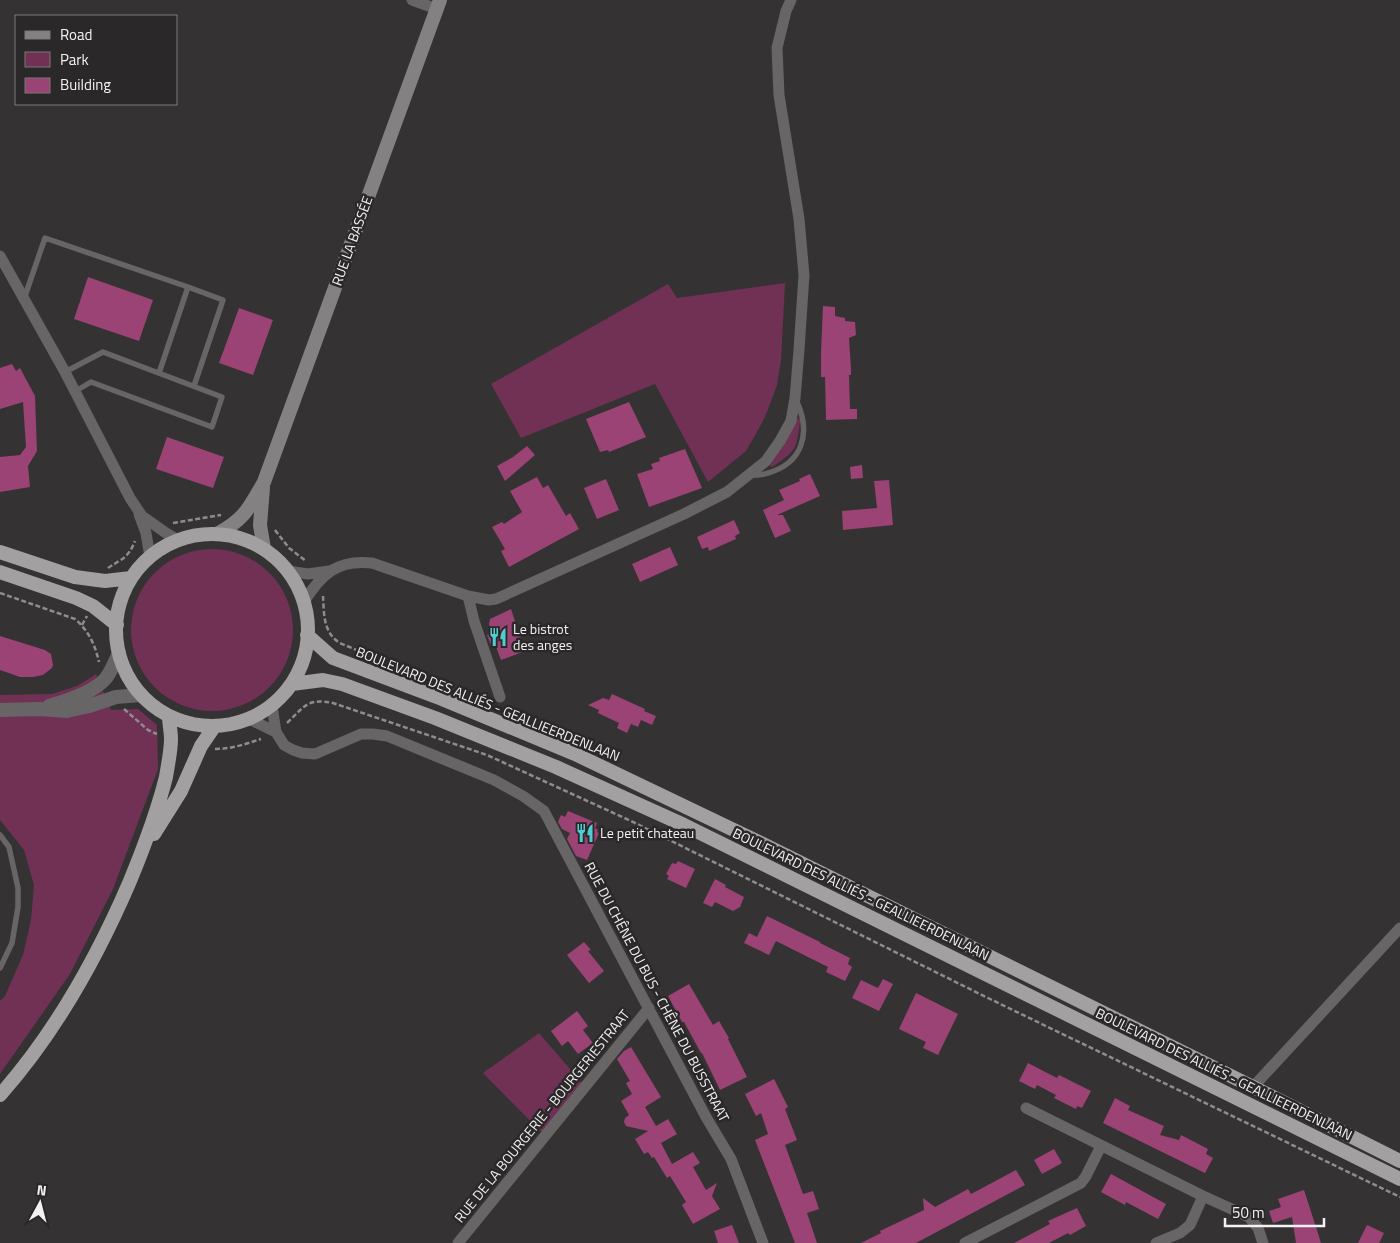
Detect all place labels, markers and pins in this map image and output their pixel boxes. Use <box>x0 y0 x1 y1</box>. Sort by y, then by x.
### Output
place label: Le bistrot des anges <box>513 618 572 655</box>
restaurant icon: Le bistrot des anges <box>487 626 509 648</box>
restaurant icon: Le petit chateau <box>574 822 596 844</box>
place label: Le petit chateau <box>600 822 694 843</box>

